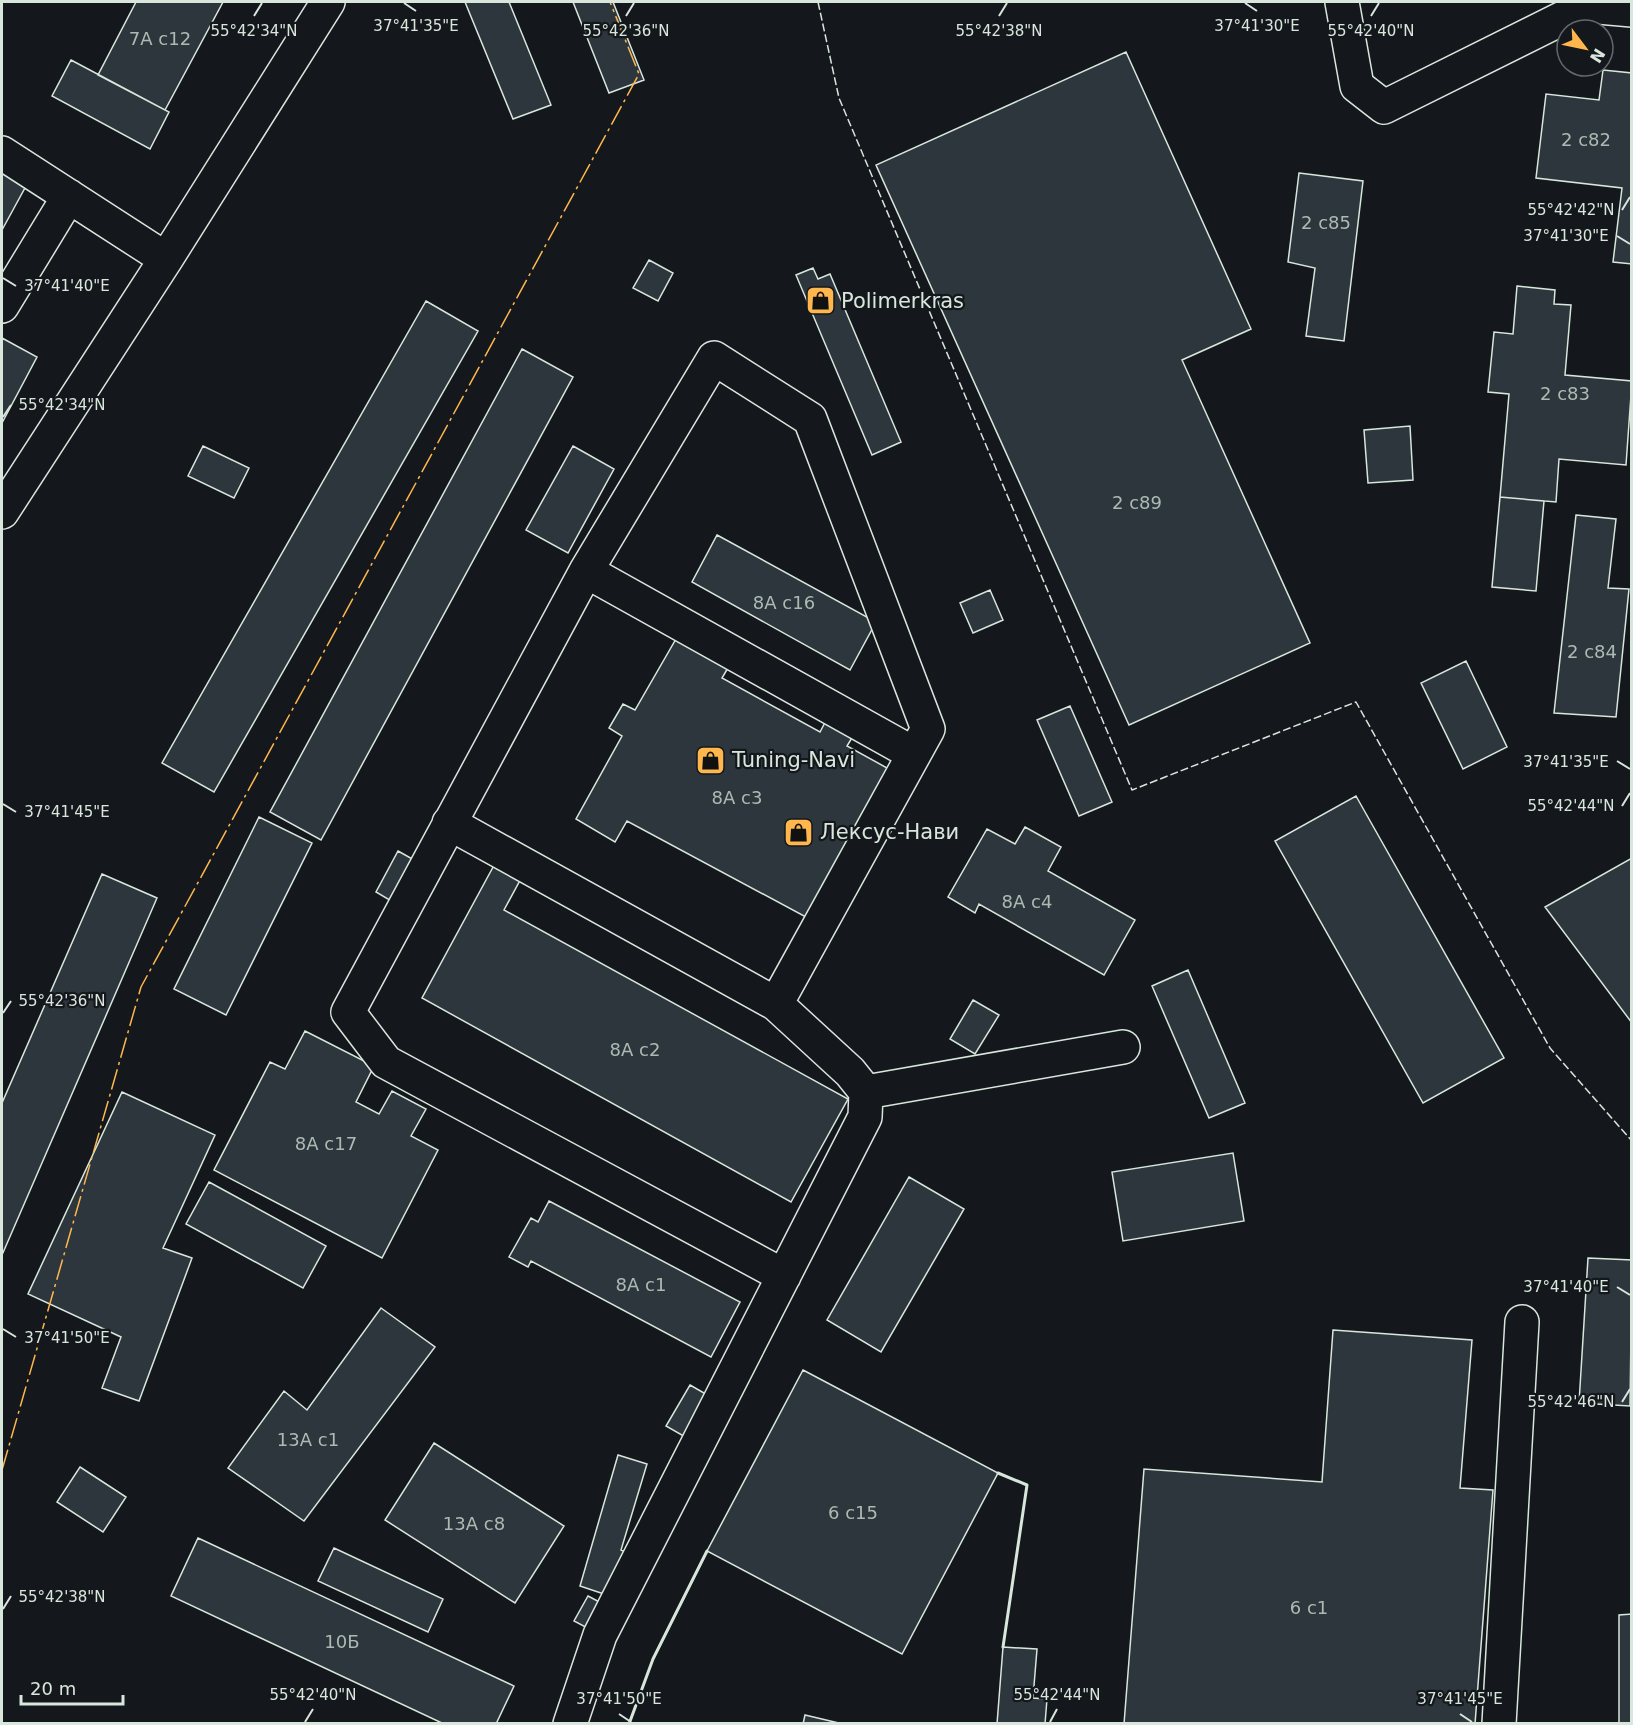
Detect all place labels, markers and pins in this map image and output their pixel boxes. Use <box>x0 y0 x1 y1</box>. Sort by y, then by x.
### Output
shop icon: Polimerkras <box>804 285 836 317</box>
place label: Polimerkras <box>841 289 964 313</box>
shop icon: Tuning-Navi <box>695 744 727 776</box>
place label: Tuning-Navi <box>731 748 855 772</box>
shop icon: Лексус-Нави <box>783 816 815 848</box>
place label: Лексус-Нави <box>820 820 959 844</box>

